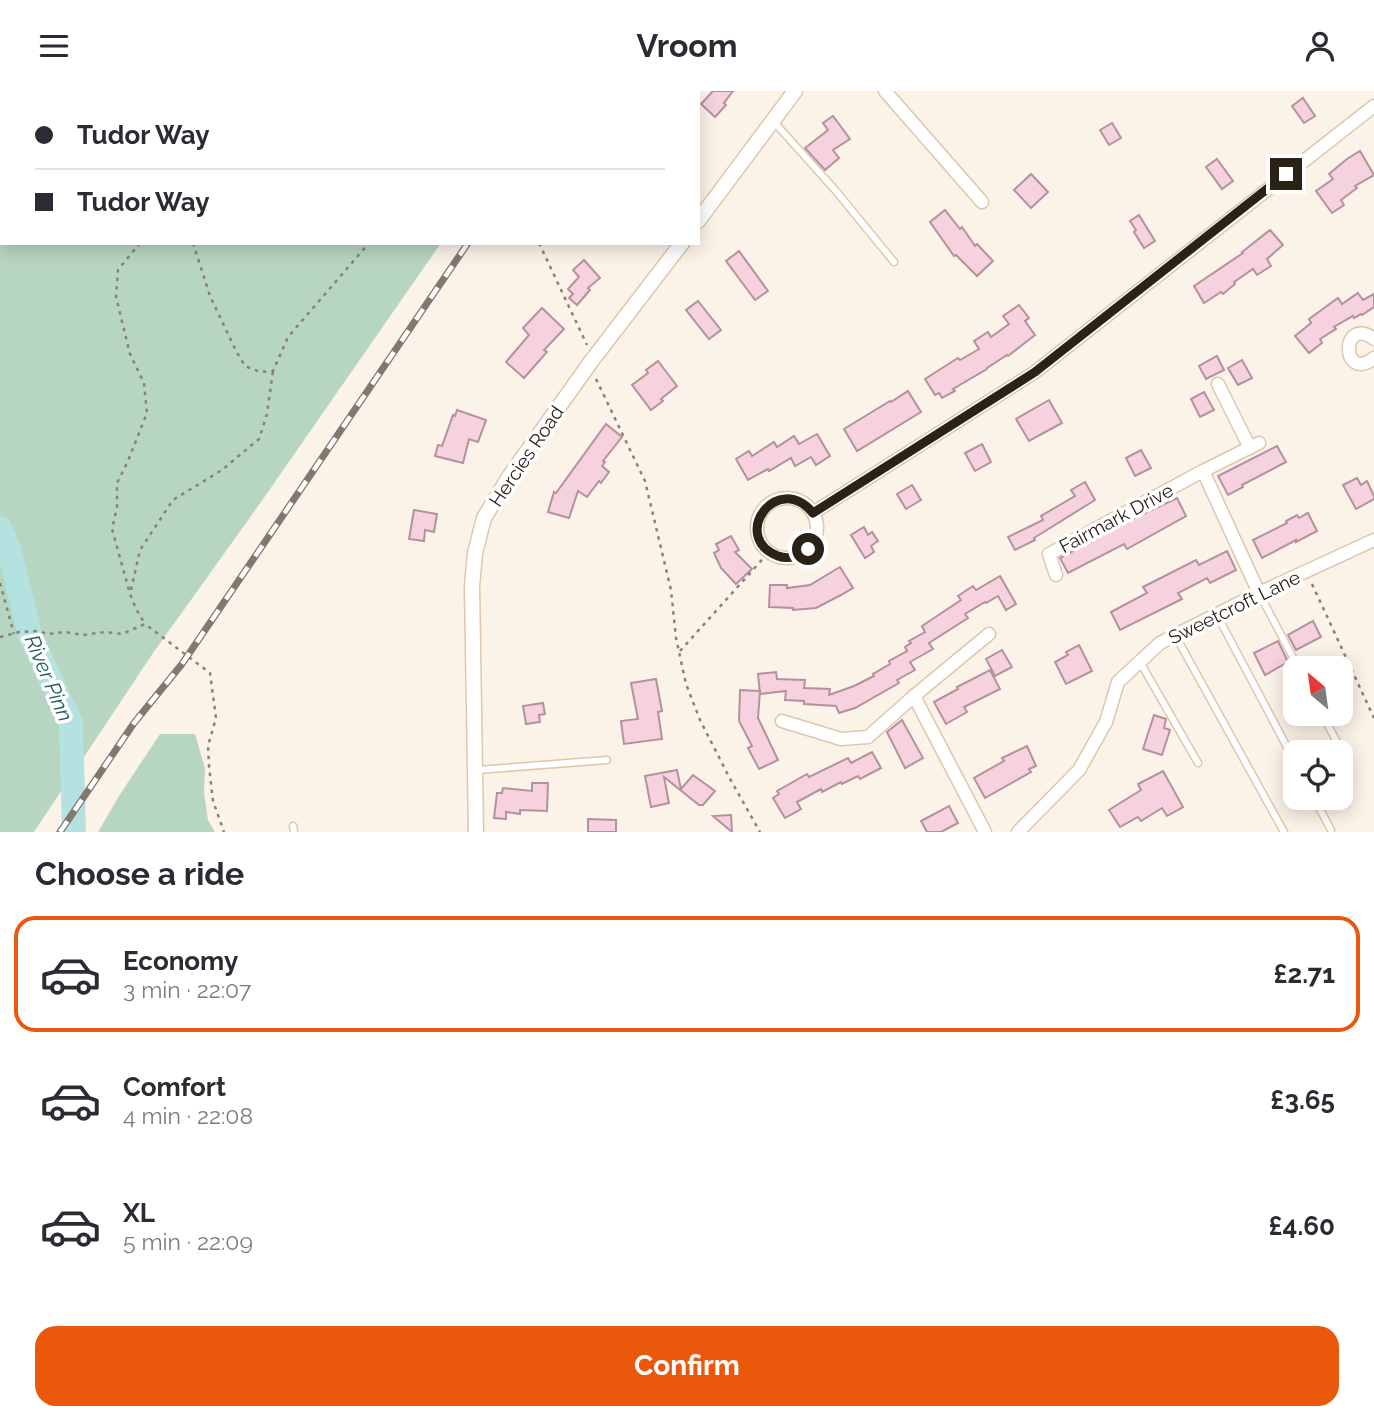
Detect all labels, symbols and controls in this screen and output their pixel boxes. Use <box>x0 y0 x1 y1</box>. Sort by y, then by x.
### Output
icon: menu <box>35 27 73 65</box>
text: Vroom <box>636 27 738 64</box>
icon: person <box>1301 27 1339 65</box>
text: Tudor Way <box>77 120 210 150</box>
route end <box>1270 158 1302 190</box>
text: Tudor Way <box>77 187 210 217</box>
street label: Hercies Road <box>484 401 568 511</box>
street label: Fairmark Drive <box>1055 479 1177 557</box>
route start <box>792 533 824 565</box>
street label: Sweetcroft Lane <box>1165 566 1303 648</box>
water label: River Pinn <box>20 631 78 725</box>
north arrow <box>1283 656 1353 726</box>
map controls <box>1283 656 1353 810</box>
button: locate <box>1283 740 1353 810</box>
text: Choose a ride <box>35 855 244 892</box>
icon: car <box>39 943 102 1006</box>
text: Economy <box>123 946 238 976</box>
text: £2.71 <box>1273 959 1335 989</box>
text: 3 min · 22:07 <box>123 976 251 1003</box>
icon: car <box>39 1069 102 1132</box>
text: Comfort <box>123 1072 226 1102</box>
text: £3.65 <box>1270 1085 1335 1115</box>
text: 4 min · 22:08 <box>123 1102 253 1129</box>
icon: car <box>39 1195 102 1258</box>
text: XL <box>123 1198 155 1228</box>
text: £4.60 <box>1268 1211 1335 1241</box>
text: 5 min · 22:09 <box>123 1228 253 1255</box>
button: Confirm <box>35 1326 1339 1406</box>

